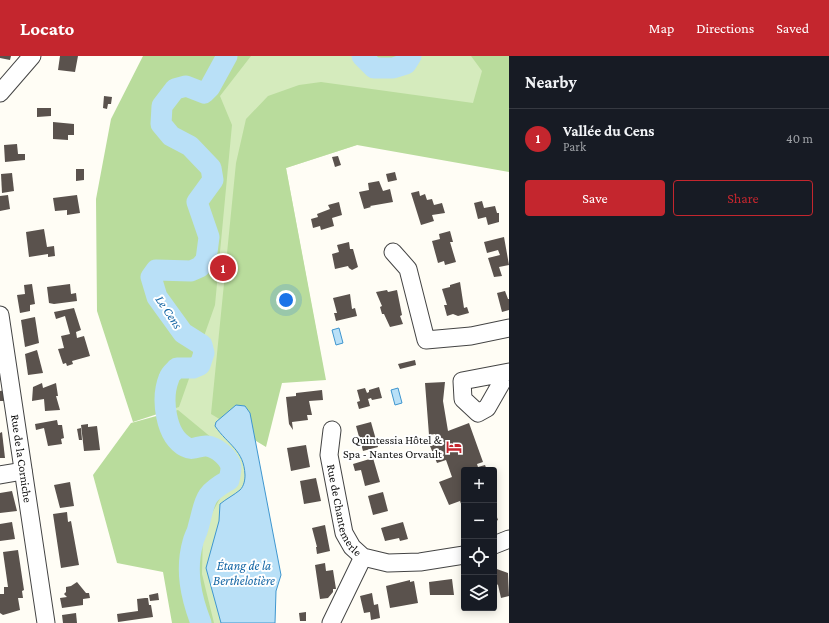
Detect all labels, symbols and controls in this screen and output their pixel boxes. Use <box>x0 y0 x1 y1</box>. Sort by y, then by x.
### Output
text: Locato <box>20 18 74 39</box>
text: Map <box>649 20 674 36</box>
text: Directions <box>696 20 754 36</box>
text: Saved <box>776 20 809 36</box>
text: Nearby <box>525 73 577 92</box>
text: Vallée du Cens <box>563 123 654 139</box>
text: 1 <box>536 131 540 146</box>
text: 40 m <box>786 131 813 146</box>
text: Park <box>563 139 586 154</box>
button: Save <box>525 180 665 216</box>
button: Share <box>673 180 813 216</box>
pin: 1 <box>210 253 236 283</box>
your location <box>276 290 296 310</box>
water label: Le Cens <box>152 292 186 332</box>
street label: Rue de la Corniche <box>8 413 35 503</box>
place label: Quintessia Hôtel & Spa - Nantes Orvault <box>343 433 443 461</box>
hotel icon: Quintessia Hôtel & Spa - Nantes Orvault <box>445 438 463 456</box>
street label: Rue de Chantemerle <box>324 463 365 559</box>
map controls <box>461 467 497 611</box>
button: + <box>461 467 497 503</box>
button: − <box>461 503 497 539</box>
button: locate <box>461 539 497 575</box>
water label: Étang de la Berthelotière <box>213 558 275 588</box>
button: layers <box>461 575 497 611</box>

